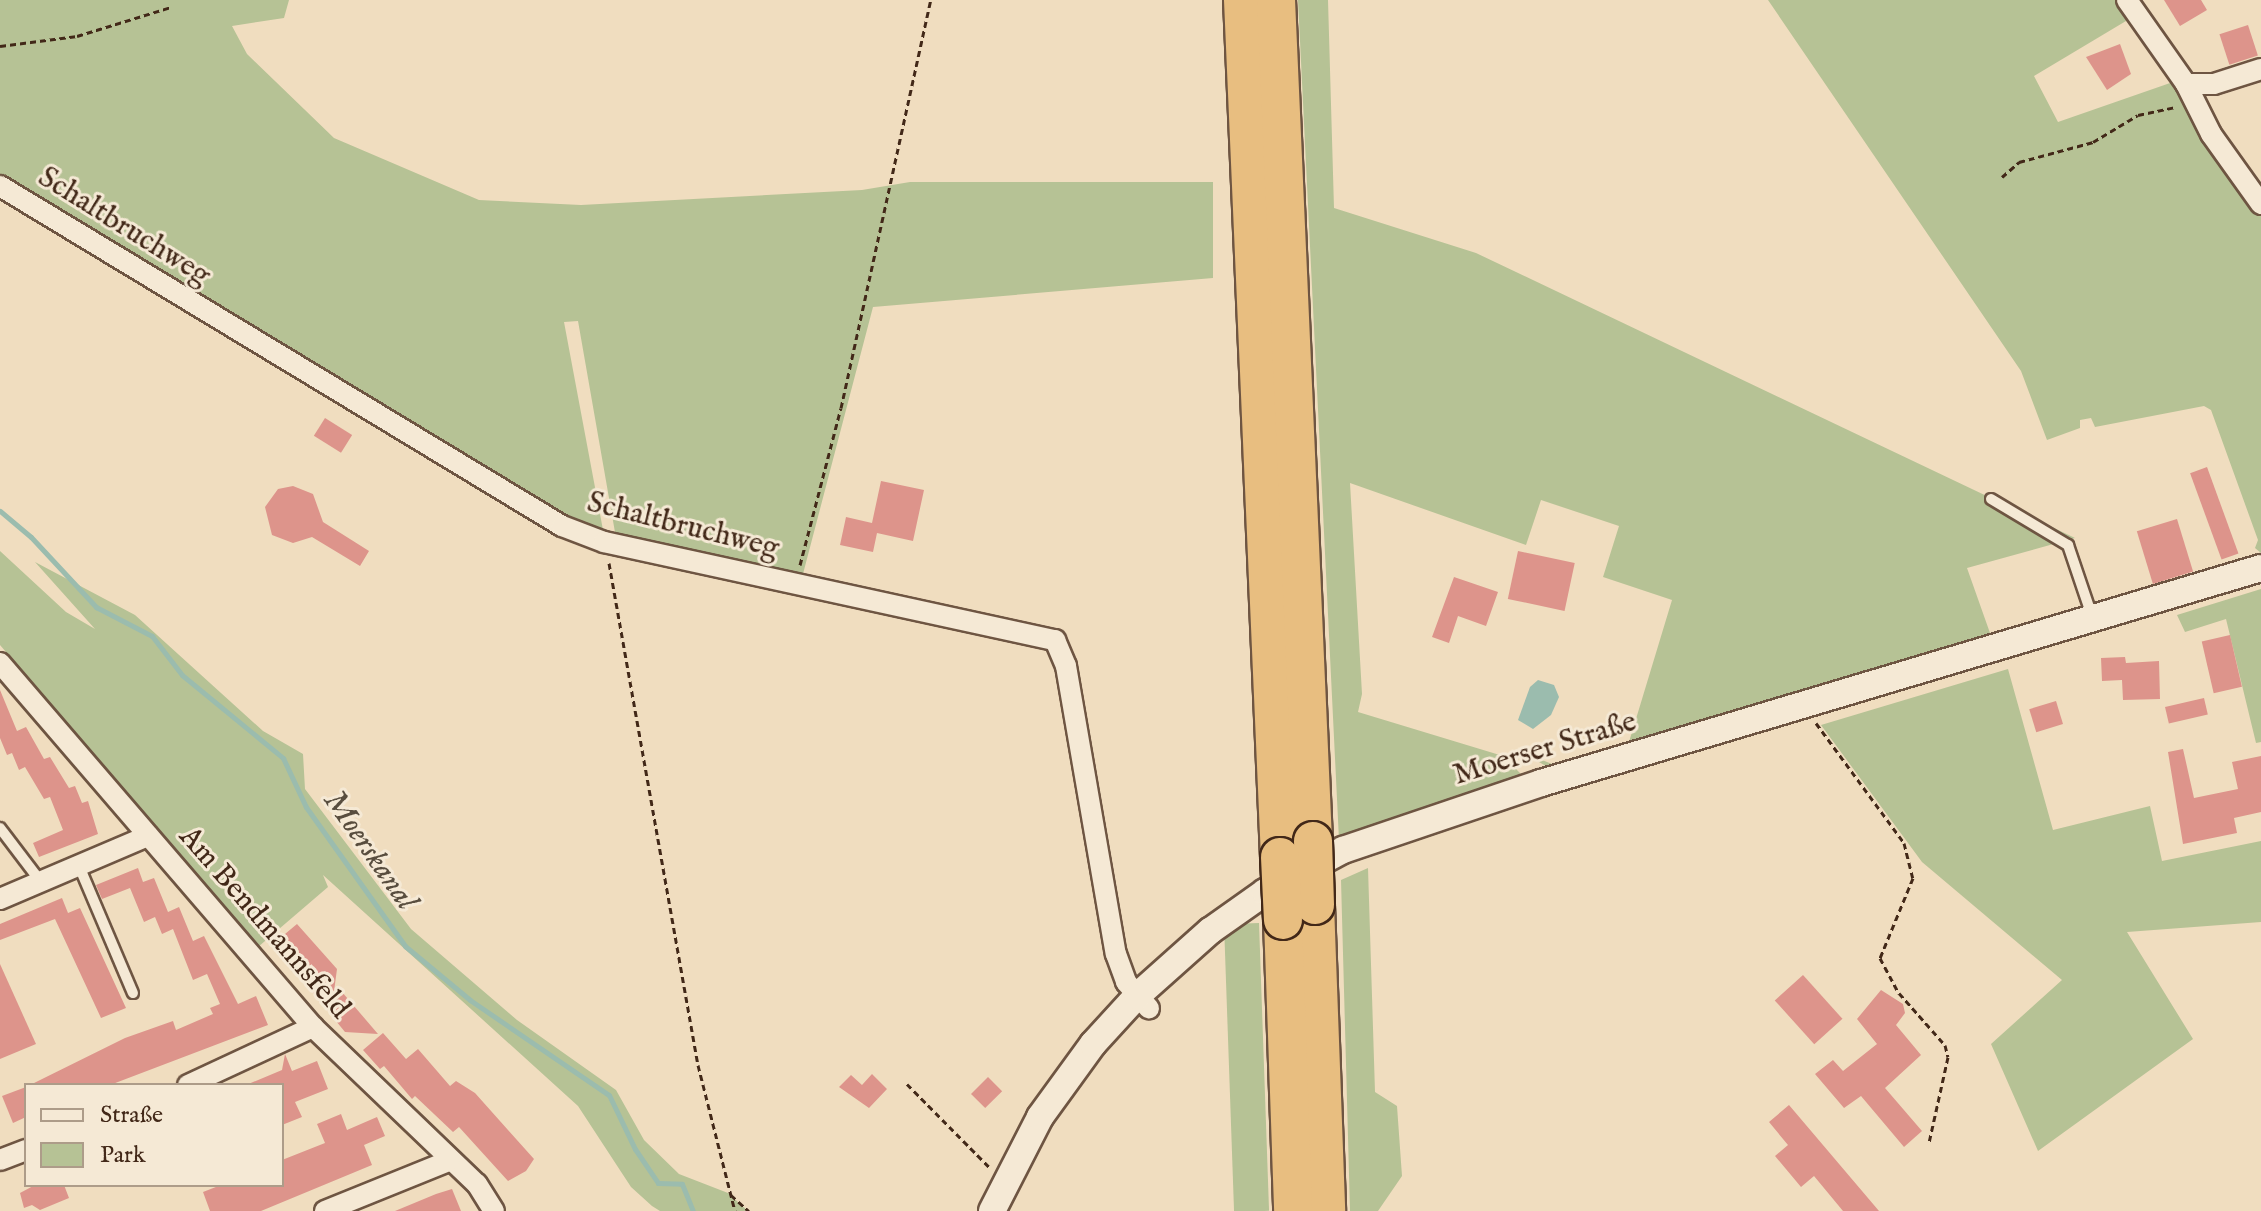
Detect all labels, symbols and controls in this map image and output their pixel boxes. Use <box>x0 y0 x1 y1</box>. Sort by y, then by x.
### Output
street label: Schaltbruchweg <box>31 160 217 294</box>
street label: Schaltbruchweg <box>583 485 783 567</box>
street label: Moerser Straße <box>1449 704 1641 794</box>
water label: Moerskanal <box>314 784 424 918</box>
street label: Am Bendmannsfeld <box>171 820 357 1026</box>
legend <box>24 1083 284 1187</box>
text: Straße <box>100 1100 163 1131</box>
text: Park <box>100 1140 146 1171</box>

